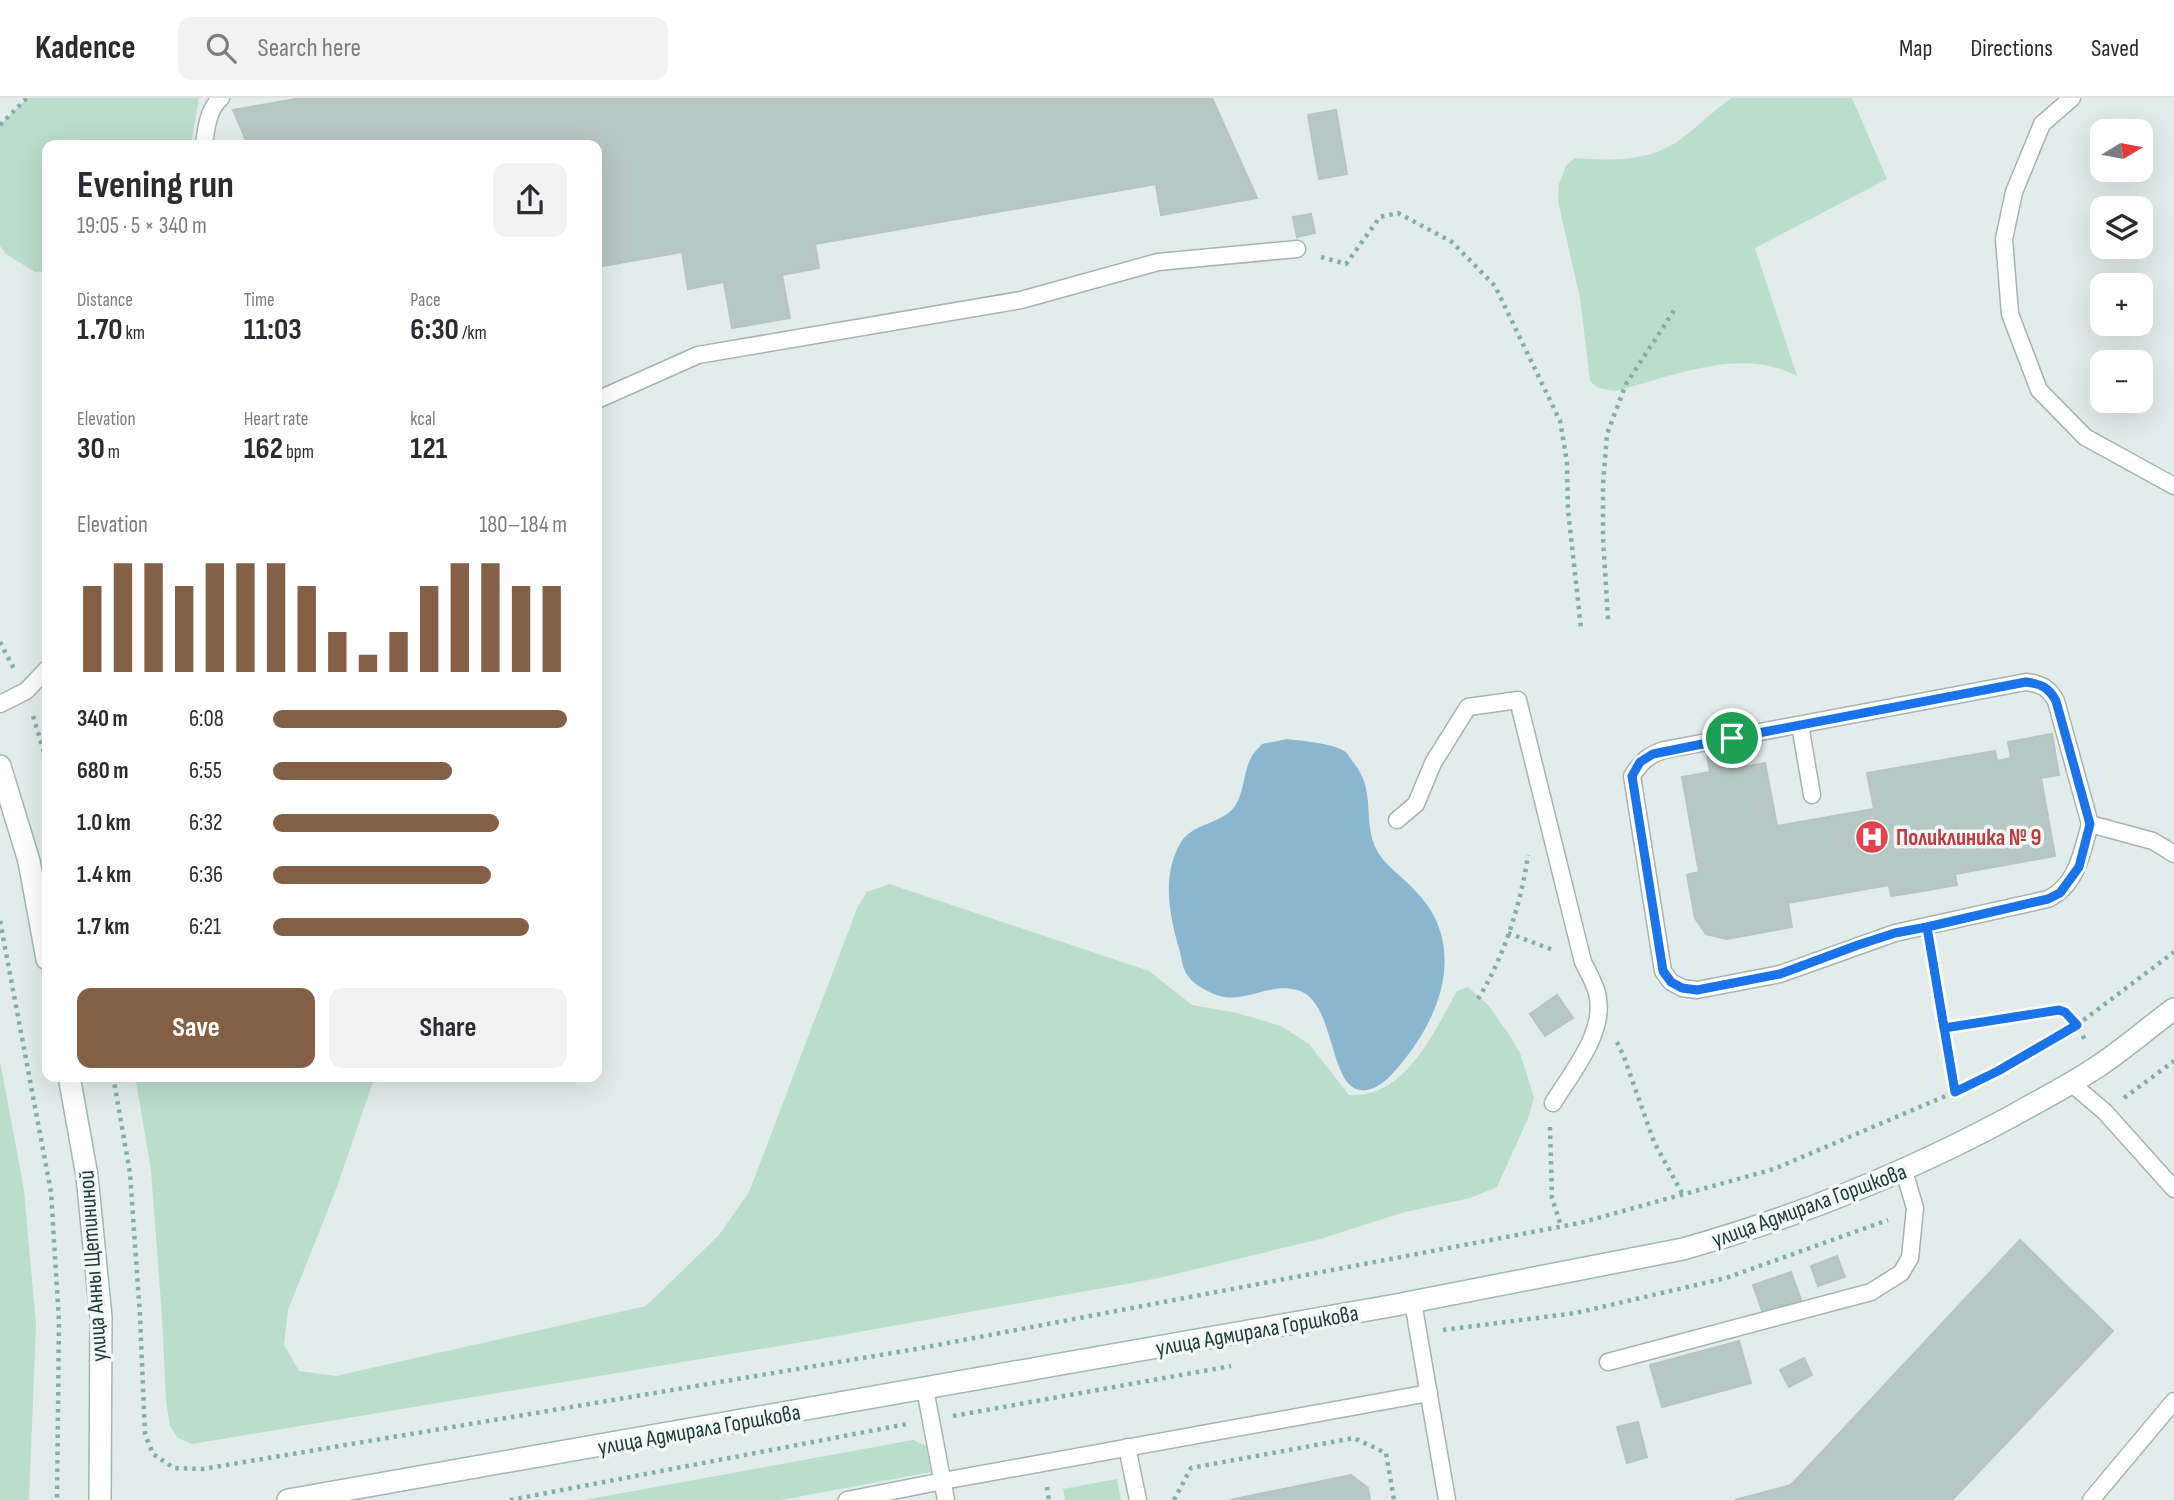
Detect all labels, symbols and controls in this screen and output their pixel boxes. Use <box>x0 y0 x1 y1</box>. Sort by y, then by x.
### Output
search box <box>178 17 668 80</box>
text: Kadence <box>35 28 136 68</box>
icon: search <box>202 29 240 67</box>
text: Search here <box>258 33 361 64</box>
text: Map <box>1899 34 1932 63</box>
text: Directions <box>1970 34 2053 63</box>
text: Saved <box>2091 34 2139 63</box>
north arrow <box>2090 119 2152 182</box>
map controls <box>2090 119 2153 413</box>
text: Evening run <box>77 163 234 208</box>
button: share <box>493 163 567 237</box>
button: layers <box>2090 196 2153 259</box>
text: 19:05 · 5 × 340 m <box>77 212 207 240</box>
button: + <box>2090 273 2153 336</box>
text: Distance <box>77 289 133 312</box>
text: Time <box>244 289 275 312</box>
text: Pace <box>410 289 441 312</box>
text: 1.70 <box>77 312 122 348</box>
text: 11:03 <box>244 312 302 348</box>
text: 6:30 <box>410 312 459 348</box>
text: km <box>122 322 145 345</box>
text: /km <box>459 322 487 345</box>
button: − <box>2090 350 2153 413</box>
text: Elevation <box>77 408 136 431</box>
text: Heart rate <box>244 408 309 431</box>
text: kcal <box>410 408 435 431</box>
text: 30 <box>77 431 105 467</box>
text: 162 <box>244 431 283 467</box>
text: 121 <box>410 431 447 467</box>
text: m <box>105 441 120 464</box>
text: bpm <box>283 441 314 464</box>
text: Elevation <box>77 511 148 539</box>
text: 180–184 m <box>479 511 567 539</box>
text: 340 m <box>77 705 128 733</box>
text: 6:08 <box>189 705 224 733</box>
pin <box>1702 708 1762 768</box>
icon: arrive <box>1713 719 1751 757</box>
text: 680 m <box>77 757 128 785</box>
text: 6:55 <box>189 757 222 785</box>
text: 1.0 km <box>77 809 131 837</box>
text: 6:32 <box>189 809 223 837</box>
hospital icon: Поликлиника № 9 <box>1853 818 1891 856</box>
place label: Поликлиника № 9 <box>1896 824 2041 852</box>
text: 1.4 km <box>77 861 131 889</box>
text: 6:36 <box>189 861 223 889</box>
text: 1.7 km <box>77 913 130 941</box>
text: 6:21 <box>189 913 221 941</box>
button: Save <box>77 988 315 1068</box>
button: Share <box>329 988 567 1068</box>
street label: улица Адмирала Горшкова <box>1708 1158 1911 1254</box>
street label: улица Анны Щетининой <box>72 1169 114 1363</box>
street label: улица Адмирала Горшкова <box>1154 1299 1361 1363</box>
street label: улица Адмирала Горшкова <box>596 1398 803 1462</box>

